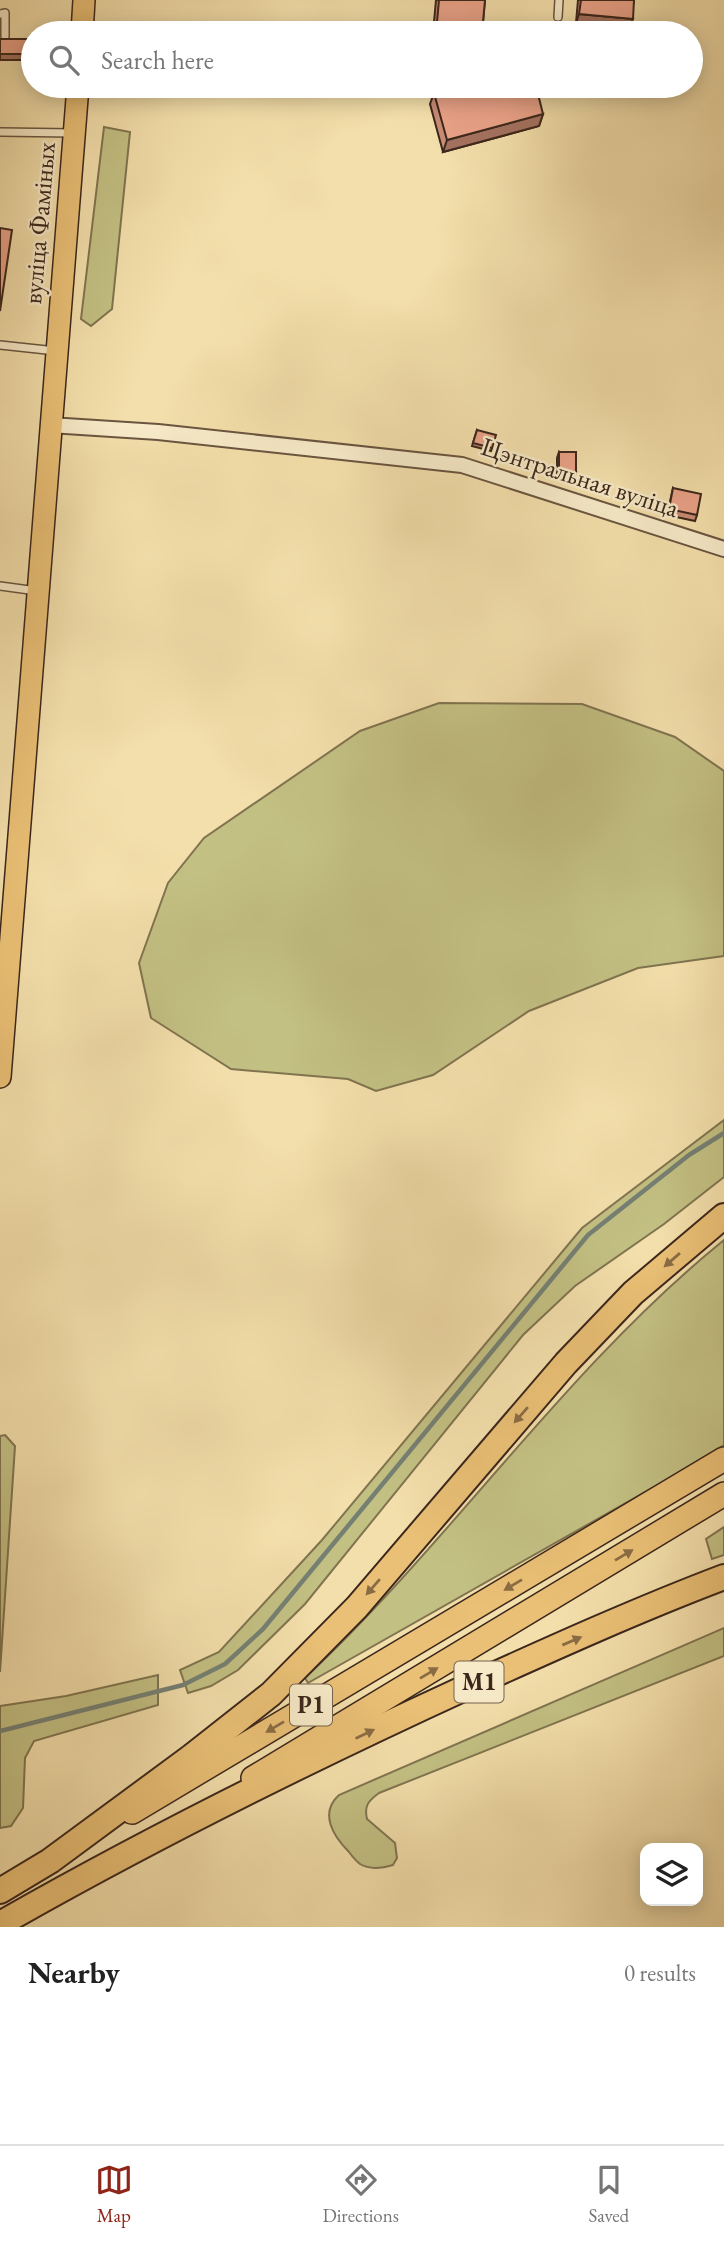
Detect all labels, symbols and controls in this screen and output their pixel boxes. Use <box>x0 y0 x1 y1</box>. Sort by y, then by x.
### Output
search box <box>21 21 703 98</box>
icon: search <box>45 41 83 79</box>
text: Search here <box>101 43 214 77</box>
street label: вуліца Фаміных <box>15 140 63 305</box>
street label: Цэнтральная вуліца <box>477 429 684 525</box>
one-way arrow <box>663 1252 680 1267</box>
one-way arrow <box>514 1406 529 1423</box>
one-way arrow <box>614 1548 633 1561</box>
one-way arrow <box>366 1579 381 1596</box>
one-way arrow <box>503 1579 522 1591</box>
one-way arrow <box>562 1635 583 1646</box>
road number: М1 <box>454 1662 504 1702</box>
one-way arrow <box>420 1666 439 1679</box>
road number: Р1 <box>290 1685 332 1726</box>
one-way arrow <box>266 1720 285 1733</box>
one-way arrow <box>355 1728 375 1740</box>
map controls <box>640 1843 703 1906</box>
button: layers <box>640 1843 703 1906</box>
text: Nearby <box>28 1953 120 1992</box>
text: 0 results <box>624 1958 696 1988</box>
tab: Map <box>95 2161 133 2228</box>
tab: Directions <box>322 2161 399 2228</box>
tab: Saved <box>588 2161 629 2228</box>

